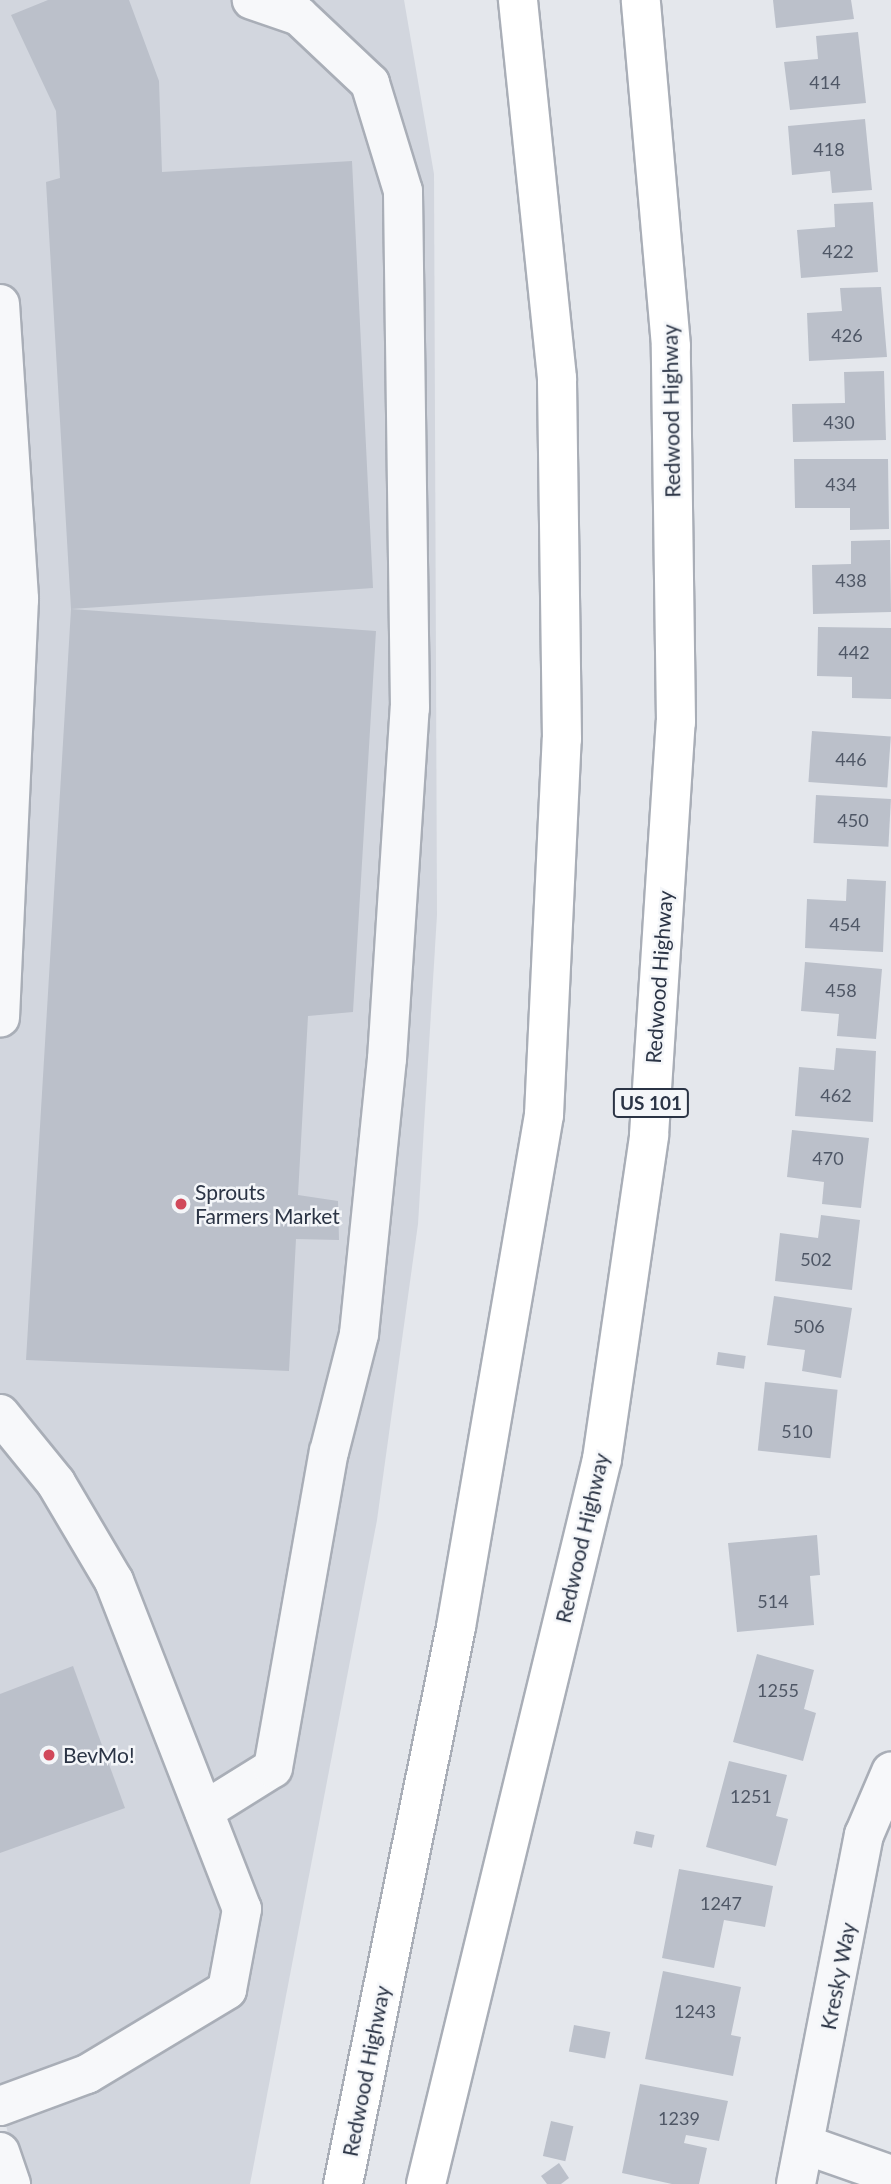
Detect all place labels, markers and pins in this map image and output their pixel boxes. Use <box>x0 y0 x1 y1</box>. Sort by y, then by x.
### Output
place label: Sprouts Farmers Market <box>195 1179 340 1229</box>
marker: Sprouts Farmers Market <box>173 1196 189 1212</box>
place label: BevMo! <box>63 1742 135 1768</box>
marker: BevMo! <box>41 1747 57 1763</box>

